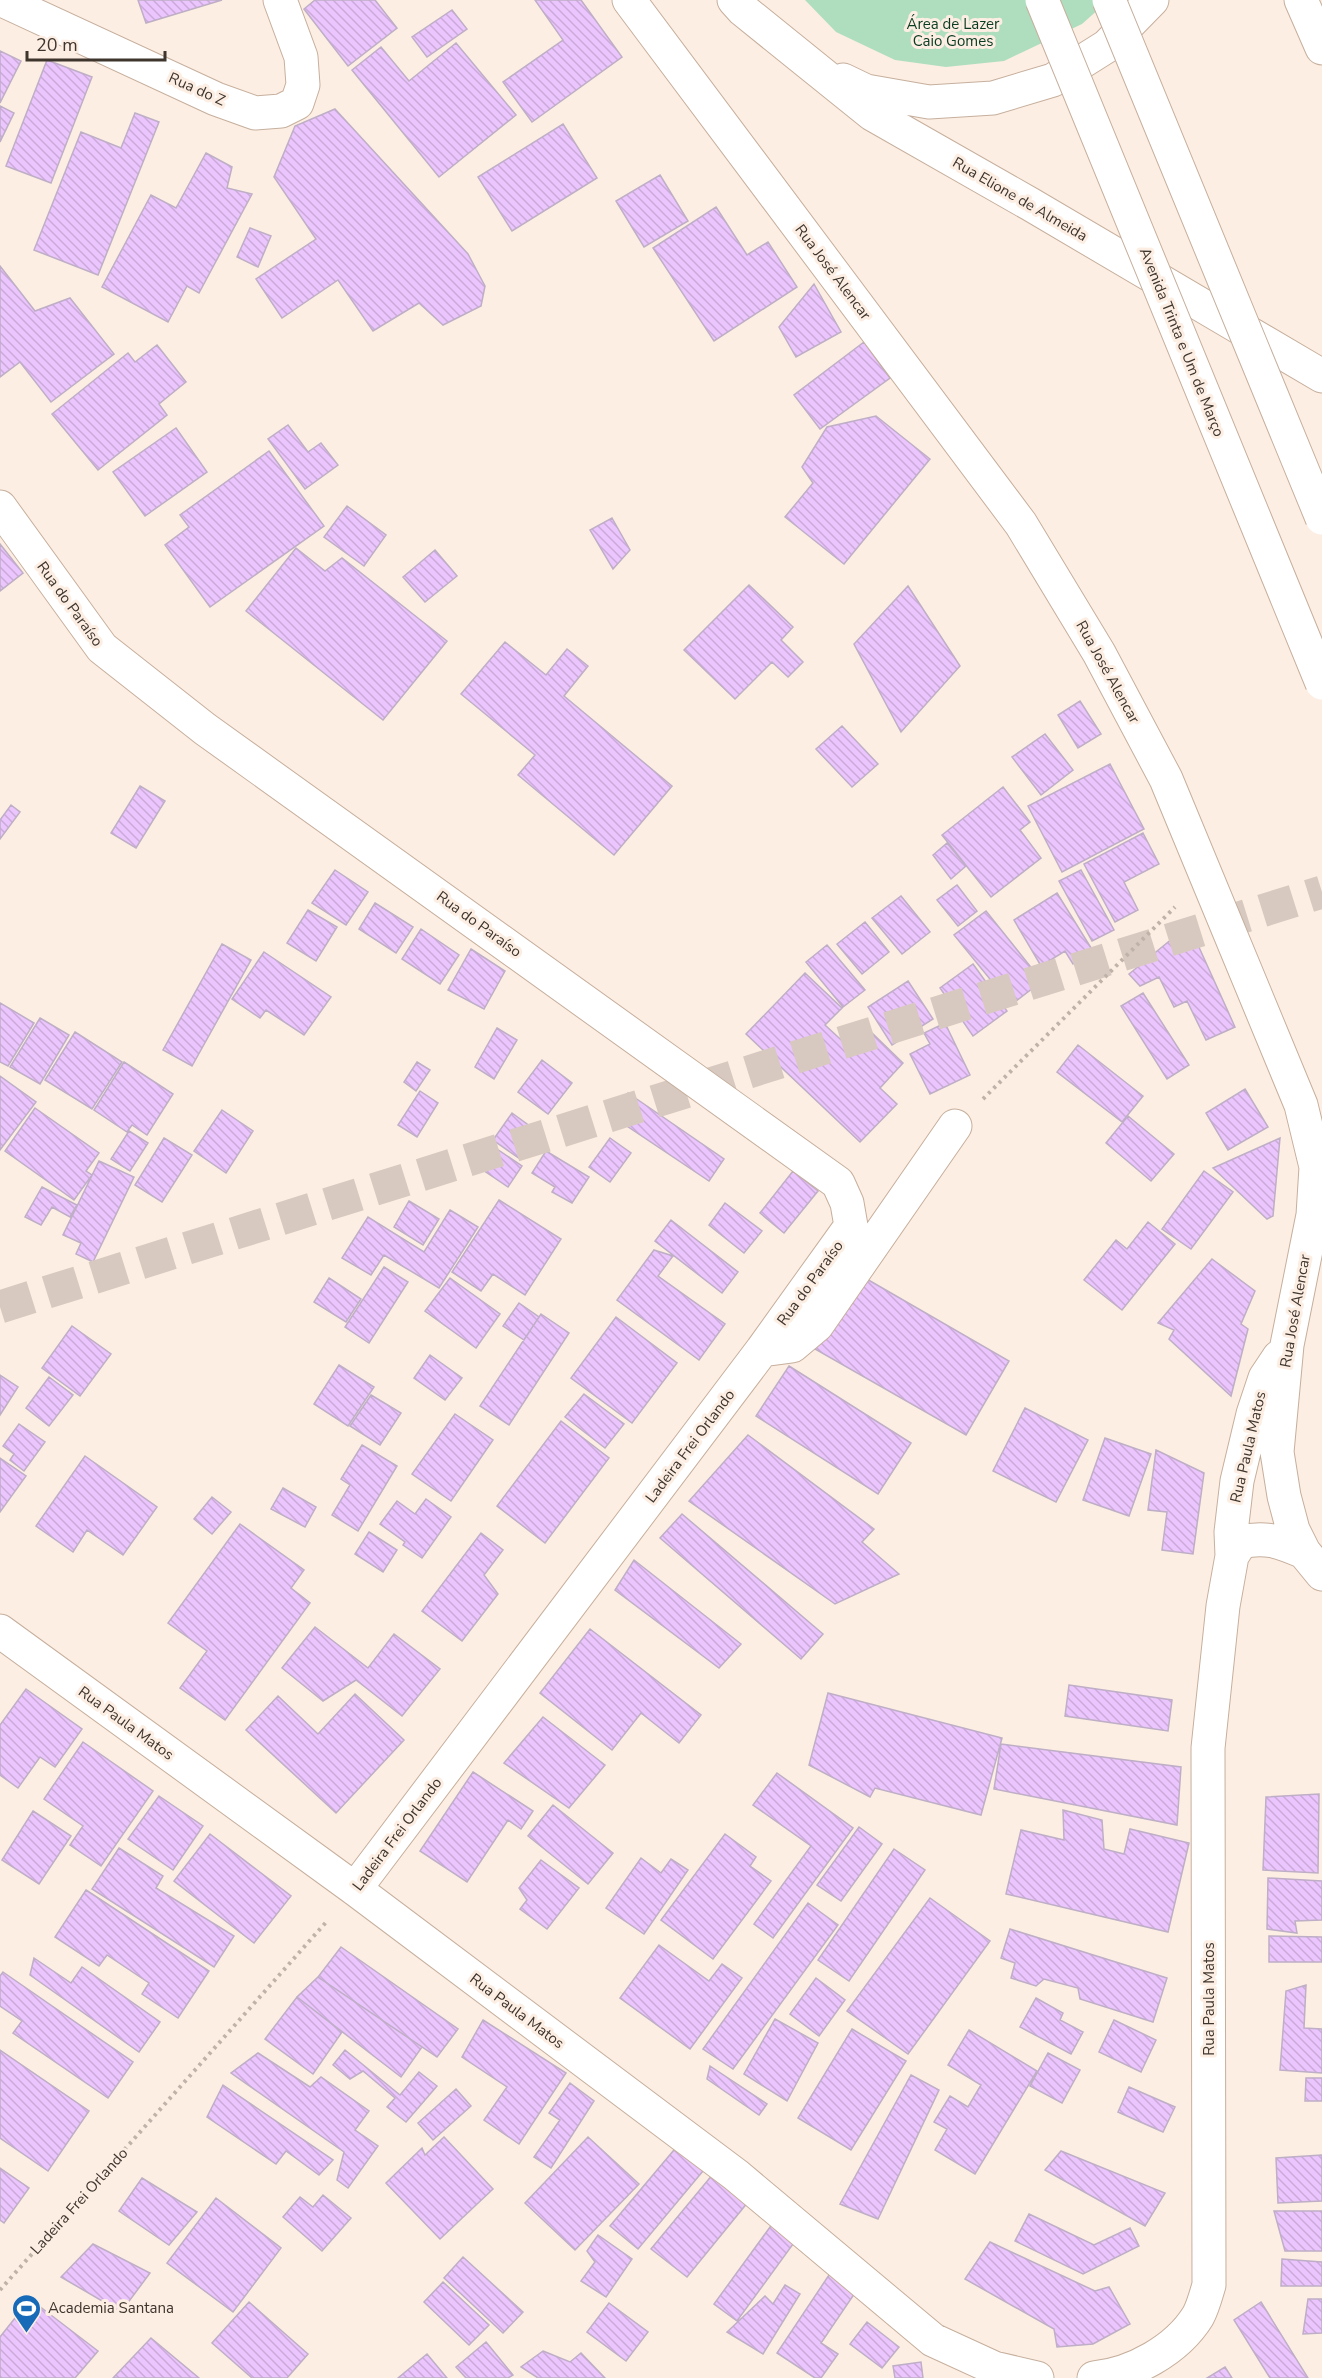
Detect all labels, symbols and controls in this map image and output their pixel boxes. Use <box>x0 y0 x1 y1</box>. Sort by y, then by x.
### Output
park label: Área de Lazer Caio Gomes <box>907 14 1000 51</box>
scale bar <box>27 24 165 62</box>
text: 20 m <box>36 33 78 57</box>
street label: Rua do Z <box>166 68 229 110</box>
street label: Rua Elione de Almeida <box>949 152 1091 246</box>
street label: Rua José Alencar <box>791 220 876 324</box>
street label: Avenida Trinta e Um de Março <box>1135 245 1229 439</box>
street label: Rua do Paraíso <box>32 557 108 651</box>
street label: Rua José Alencar <box>1071 617 1145 727</box>
street label: Rua do Paraíso <box>432 886 526 962</box>
street label: Rua do Paraíso <box>772 1236 848 1330</box>
street label: Rua José Alencar <box>1275 1252 1315 1369</box>
street label: Ladeira Frei Orlando <box>641 1385 739 1507</box>
street label: Rua Paula Matos <box>1225 1389 1271 1505</box>
street label: Rua Paula Matos <box>74 1682 178 1764</box>
street label: Ladeira Frei Orlando <box>348 1773 446 1895</box>
street label: Rua Paula Matos <box>1199 1942 1219 2056</box>
street label: Rua Paula Matos <box>466 1969 568 2053</box>
street label: Ladeira Frei Orlando <box>26 2143 132 2259</box>
sports icon: Academia Santana <box>11 2292 43 2334</box>
place label: Academia Santana <box>48 2298 174 2318</box>

